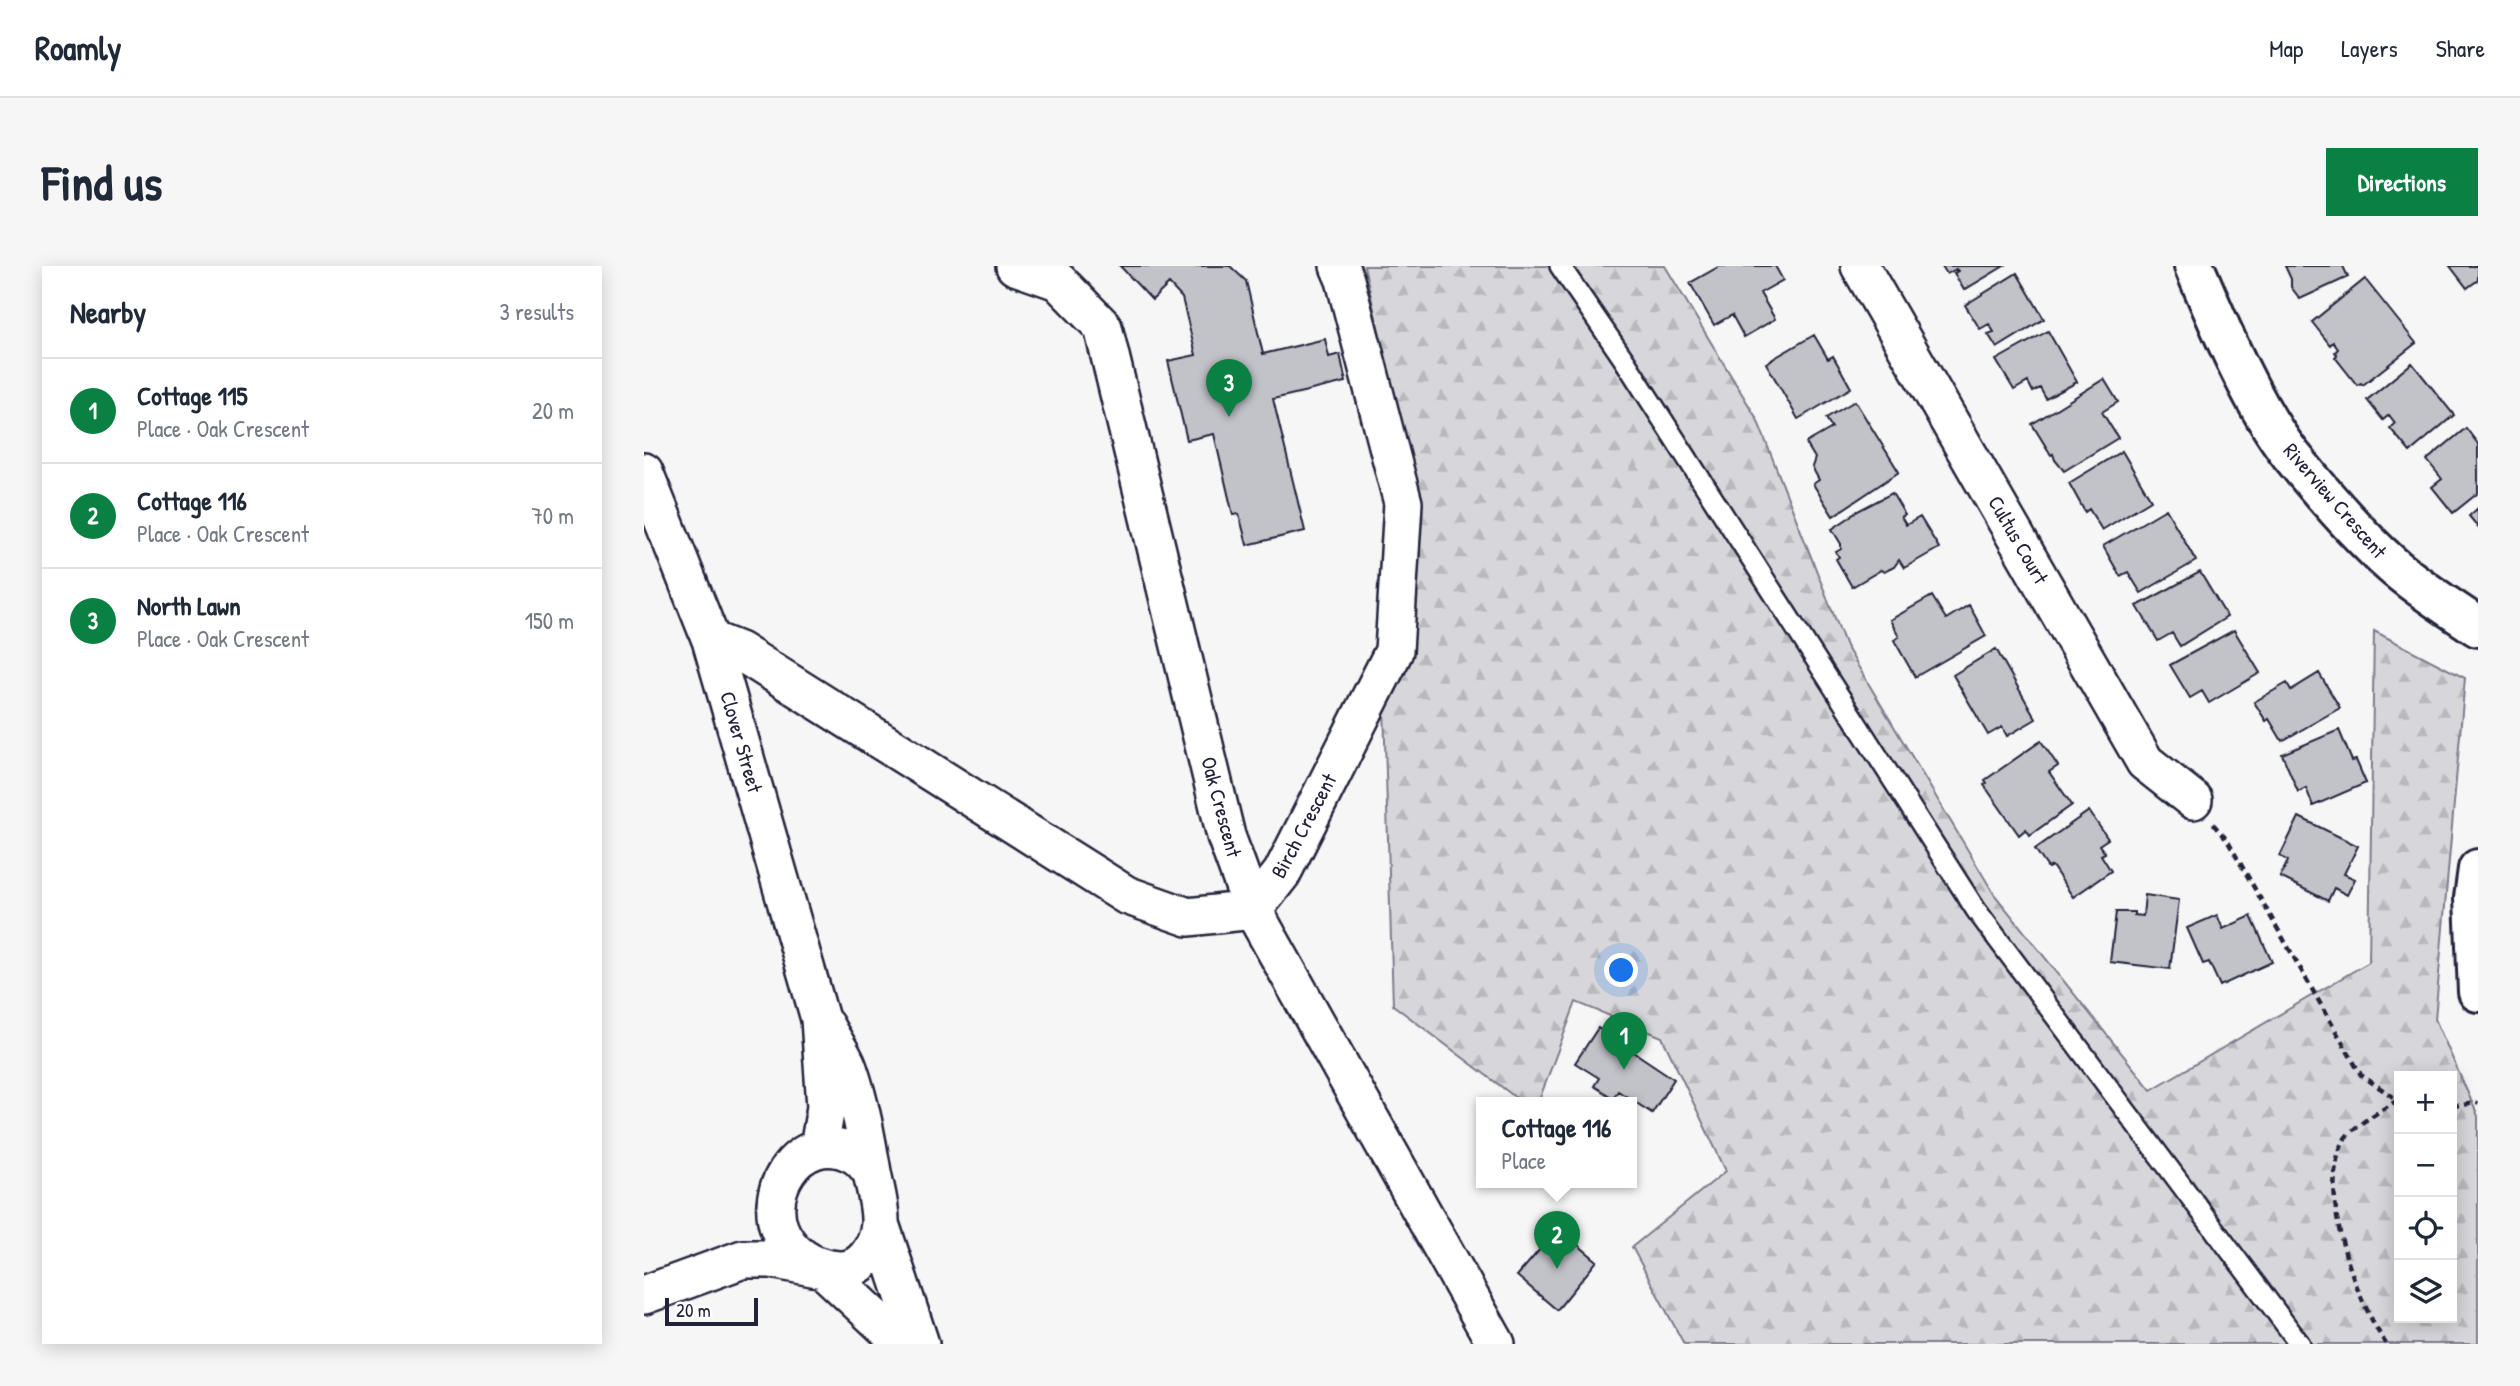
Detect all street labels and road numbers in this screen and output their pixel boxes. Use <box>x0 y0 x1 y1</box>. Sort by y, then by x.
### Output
street label: Riverview Crescent <box>2277 437 2394 565</box>
street label: Cultus Court <box>1981 490 2056 590</box>
street label: Clover Street <box>713 688 770 797</box>
street label: Oak Crescent <box>1194 754 1249 861</box>
street label: Birch Crescent <box>1264 768 1344 883</box>

